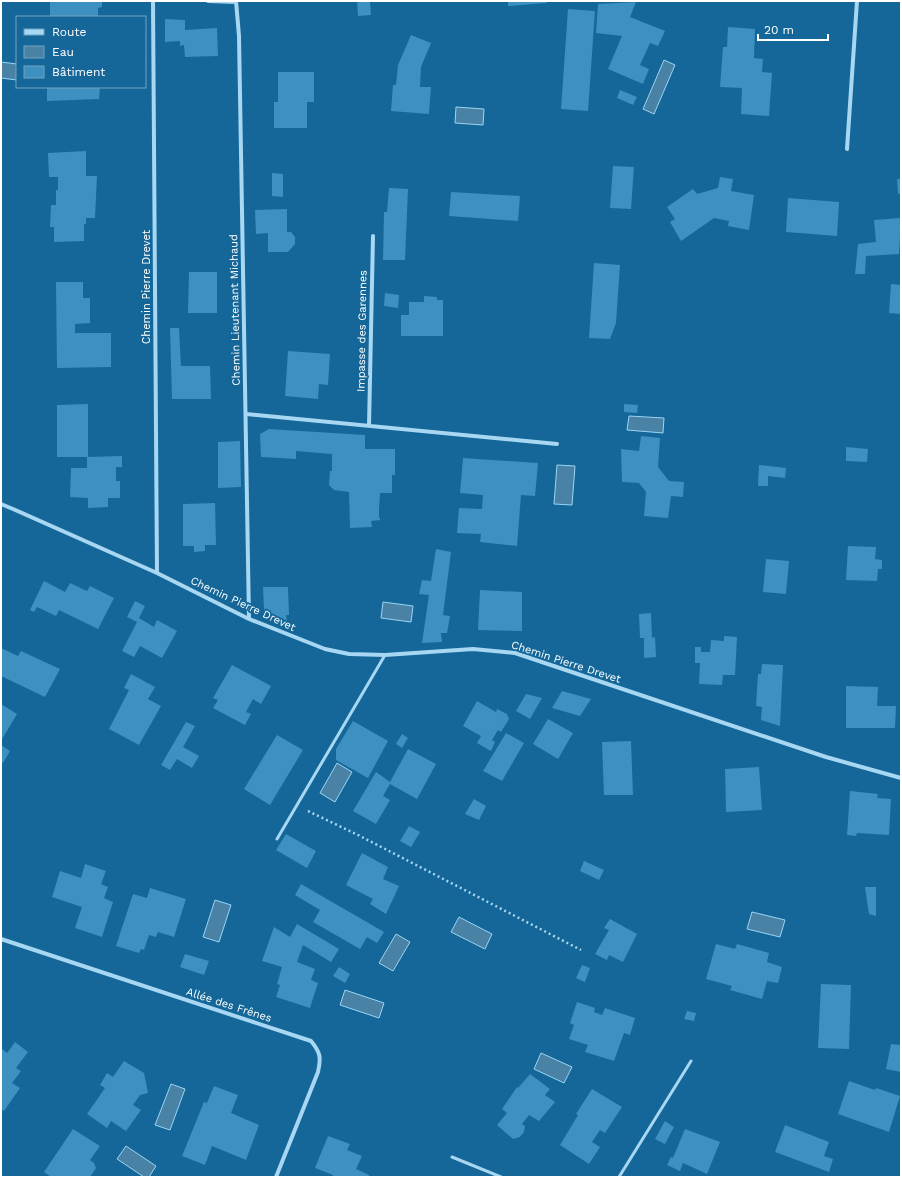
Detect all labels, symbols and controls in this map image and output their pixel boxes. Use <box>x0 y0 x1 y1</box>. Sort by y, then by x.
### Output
legend <box>16 16 146 88</box>
scale bar <box>758 16 828 42</box>
text: 20 m <box>764 23 794 37</box>
text: Route <box>52 25 86 39</box>
text: Eau <box>52 45 74 59</box>
text: Bâtiment <box>52 65 105 79</box>
street label: Chemin Pierre Drevet <box>140 229 153 344</box>
street label: Chemin Lieutenant Michaud <box>227 234 243 386</box>
street label: Impasse des Garennes <box>354 270 370 392</box>
street label: Chemin Pierre Drevet <box>188 574 298 634</box>
street label: Chemin Pierre Drevet <box>510 638 623 686</box>
street label: Allée des Frênes <box>185 985 274 1025</box>

